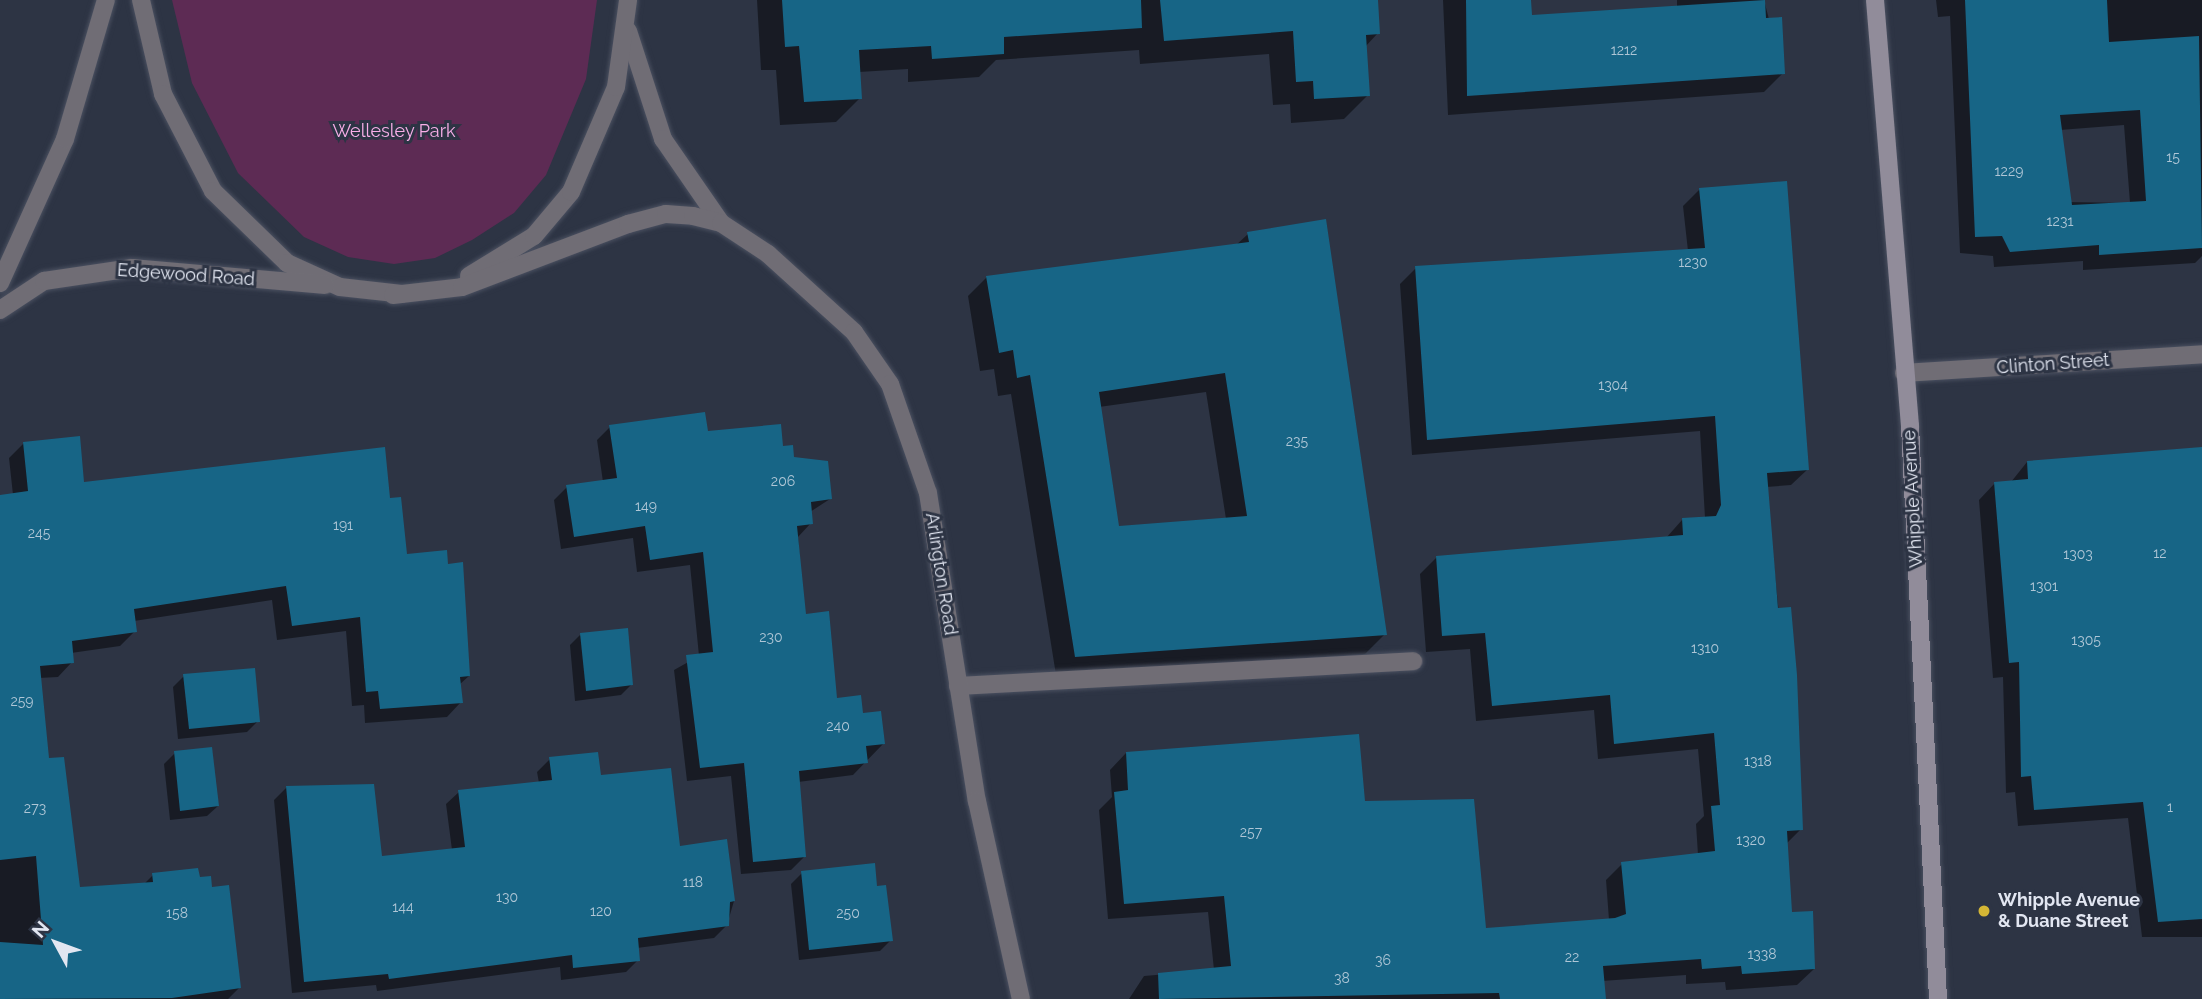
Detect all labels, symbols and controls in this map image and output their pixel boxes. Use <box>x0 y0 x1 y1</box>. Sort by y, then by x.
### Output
house number: 1212 <box>1611 42 1637 58</box>
park label: Wellesley Park <box>332 120 456 142</box>
house number: 15 <box>2166 149 2180 165</box>
house number: 1229 <box>1995 163 2023 179</box>
house number: 1231 <box>2047 213 2073 229</box>
house number: 1230 <box>1678 254 1708 270</box>
street label: Edgewood Road <box>116 259 256 291</box>
street label: Clinton Street <box>1996 349 2110 379</box>
house number: 1304 <box>1598 377 1628 393</box>
street label: Whipple Avenue <box>1899 429 1927 569</box>
house number: 235 <box>1286 433 1308 449</box>
house number: 206 <box>771 473 795 489</box>
house number: 149 <box>635 498 657 514</box>
street label: Arlington Road <box>921 511 961 637</box>
house number: 191 <box>333 517 353 533</box>
house number: 245 <box>28 525 50 541</box>
house number: 12 <box>2153 545 2167 561</box>
house number: 1303 <box>2063 546 2093 562</box>
house number: 1301 <box>2030 578 2058 594</box>
house number: 230 <box>759 629 783 645</box>
house number: 1305 <box>2071 632 2101 648</box>
house number: 1310 <box>1691 640 1719 656</box>
house number: 259 <box>10 693 34 709</box>
house number: 240 <box>826 718 850 734</box>
house number: 1318 <box>1744 753 1772 769</box>
house number: 1 <box>2167 799 2173 815</box>
house number: 273 <box>24 800 46 816</box>
house number: 257 <box>1240 824 1262 840</box>
house number: 1320 <box>1736 832 1766 848</box>
house number: 118 <box>683 874 703 890</box>
house number: 130 <box>496 889 518 905</box>
place label: Whipple Avenue & Duane Street <box>1998 890 2141 932</box>
house number: 144 <box>392 899 414 915</box>
house number: 120 <box>590 903 612 919</box>
marker: Whipple Avenue & Duane Street <box>1976 903 1992 919</box>
house number: 158 <box>166 905 188 921</box>
house number: 250 <box>836 905 860 921</box>
north arrow <box>21 908 91 978</box>
text: N <box>27 917 53 942</box>
house number: 1338 <box>1747 946 1777 962</box>
house number: 22 <box>1565 949 1579 965</box>
house number: 36 <box>1375 952 1391 968</box>
house number: 38 <box>1334 970 1350 986</box>

